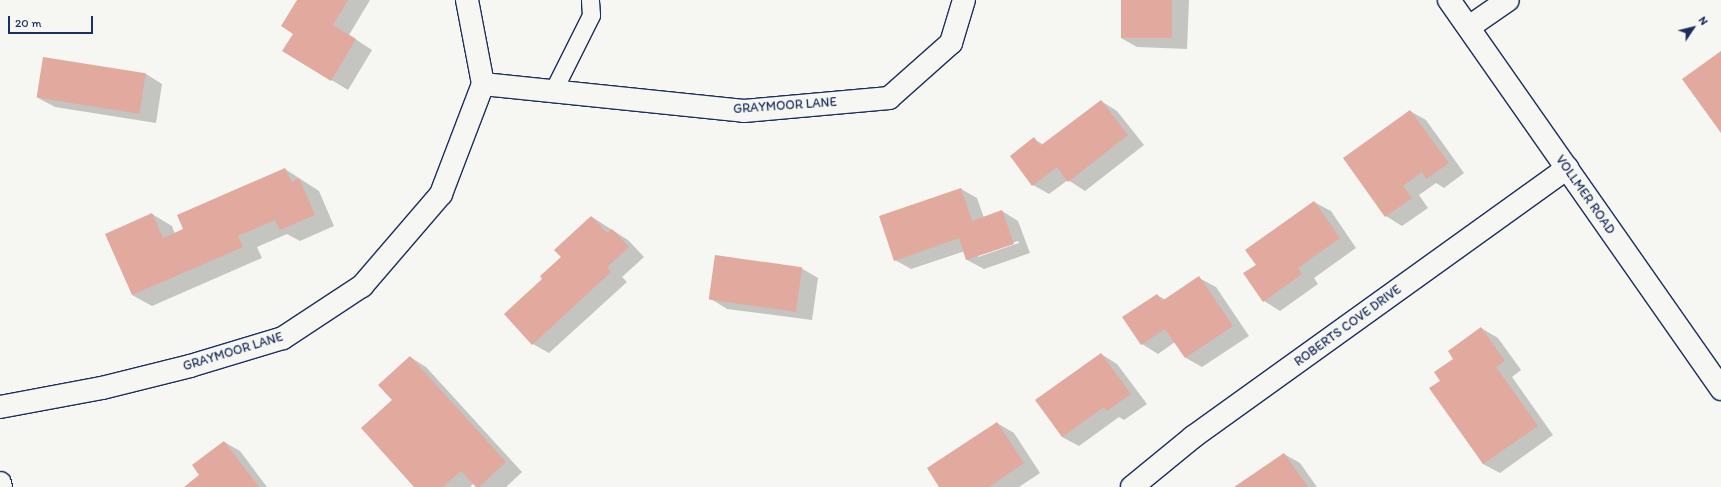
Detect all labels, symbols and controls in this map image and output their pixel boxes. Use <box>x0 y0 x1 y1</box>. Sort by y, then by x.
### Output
scale bar <box>10 8 95 34</box>
north arrow <box>1673 8 1713 48</box>
text: N <box>1696 14 1711 28</box>
text: 20 m <box>15 16 42 30</box>
street label: GRAYMOOR LANE <box>733 95 837 117</box>
street label: VOLLMER ROAD <box>1552 153 1618 237</box>
street label: ROBERTS COVE DRIVE <box>1291 281 1405 371</box>
street label: GRAYMOOR LANE <box>181 329 285 375</box>

